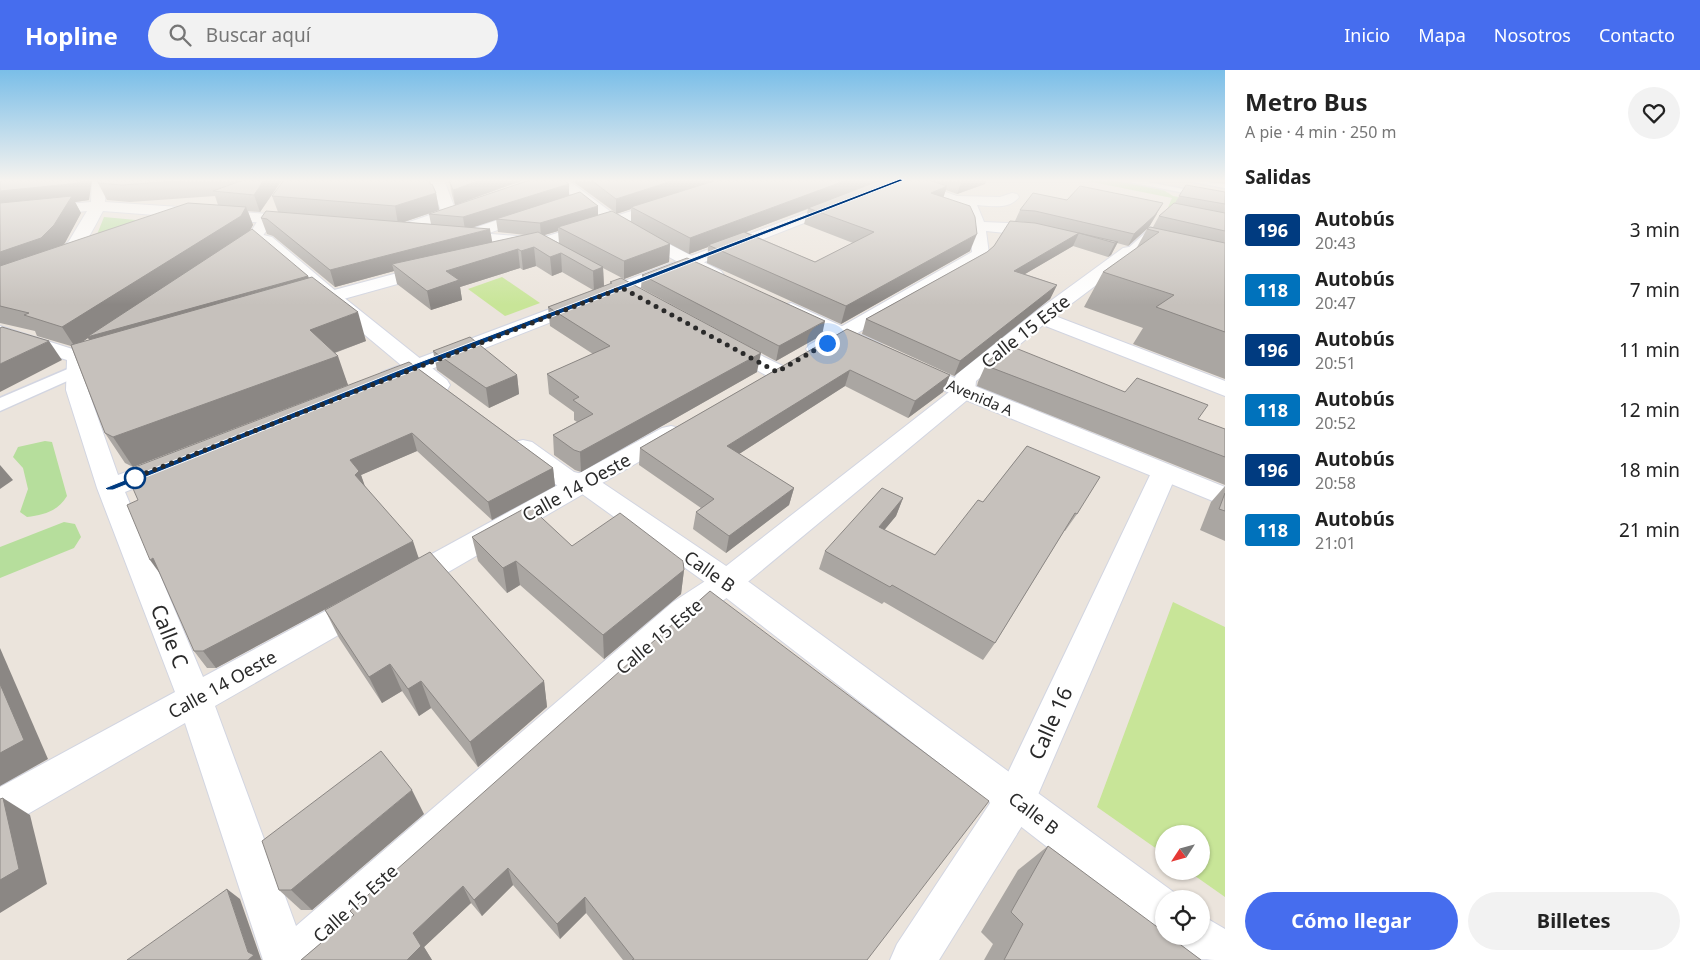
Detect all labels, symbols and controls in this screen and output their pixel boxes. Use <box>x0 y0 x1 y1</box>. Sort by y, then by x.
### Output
search box <box>148 13 498 58</box>
text: Hopline <box>25 19 118 52</box>
icon: search <box>166 21 194 49</box>
text: Buscar aquí <box>206 22 311 48</box>
text: Inicio <box>1344 23 1390 47</box>
text: Mapa <box>1418 23 1466 47</box>
text: Nosotros <box>1494 23 1571 47</box>
text: Contacto <box>1599 23 1675 47</box>
text: Metro Bus <box>1245 85 1367 118</box>
button: heart <box>1628 87 1680 139</box>
text: A pie · 4 min · 250 m <box>1245 121 1396 143</box>
text: Salidas <box>1245 164 1311 190</box>
text: Autobús <box>1315 206 1395 232</box>
text: 3 min <box>1630 217 1680 243</box>
text: 196 <box>1257 218 1288 242</box>
text: 20:43 <box>1315 232 1356 254</box>
text: Autobús <box>1315 266 1395 292</box>
text: 7 min <box>1630 277 1680 303</box>
text: 118 <box>1257 278 1288 302</box>
street label: Calle 15 Este <box>976 289 1074 373</box>
text: 20:47 <box>1315 292 1356 314</box>
text: Autobús <box>1315 326 1395 352</box>
your location <box>815 331 840 356</box>
text: 11 min <box>1619 337 1680 363</box>
text: 196 <box>1257 338 1288 362</box>
text: 20:51 <box>1315 352 1356 374</box>
street label: Avenida A <box>944 374 1016 420</box>
text: Autobús <box>1315 386 1395 412</box>
text: 12 min <box>1619 397 1680 423</box>
text: 118 <box>1257 398 1288 422</box>
text: 20:52 <box>1315 412 1356 434</box>
text: Autobús <box>1315 446 1395 472</box>
street label: Calle 14 Oeste <box>518 447 634 527</box>
text: 18 min <box>1619 457 1680 483</box>
text: 196 <box>1257 458 1288 482</box>
unlabelled marker <box>124 467 146 489</box>
text: 20:58 <box>1315 472 1356 494</box>
text: Autobús <box>1315 506 1395 532</box>
text: 21 min <box>1619 517 1680 543</box>
text: 118 <box>1257 518 1288 542</box>
text: 21:01 <box>1315 532 1356 554</box>
street label: Calle B <box>680 545 740 597</box>
street label: Calle 15 Este <box>611 593 707 679</box>
street label: Calle C <box>145 600 195 672</box>
street label: Calle 14 Oeste <box>164 644 280 724</box>
street label: Calle 16 <box>1022 682 1078 764</box>
street label: Calle B <box>1004 786 1064 840</box>
north arrow <box>1155 825 1210 880</box>
map controls <box>1155 825 1210 945</box>
street label: Calle 15 Este <box>308 859 402 947</box>
button: locate <box>1155 890 1210 945</box>
button: Cómo llegar <box>1245 892 1458 950</box>
button: Billetes <box>1468 892 1680 950</box>

